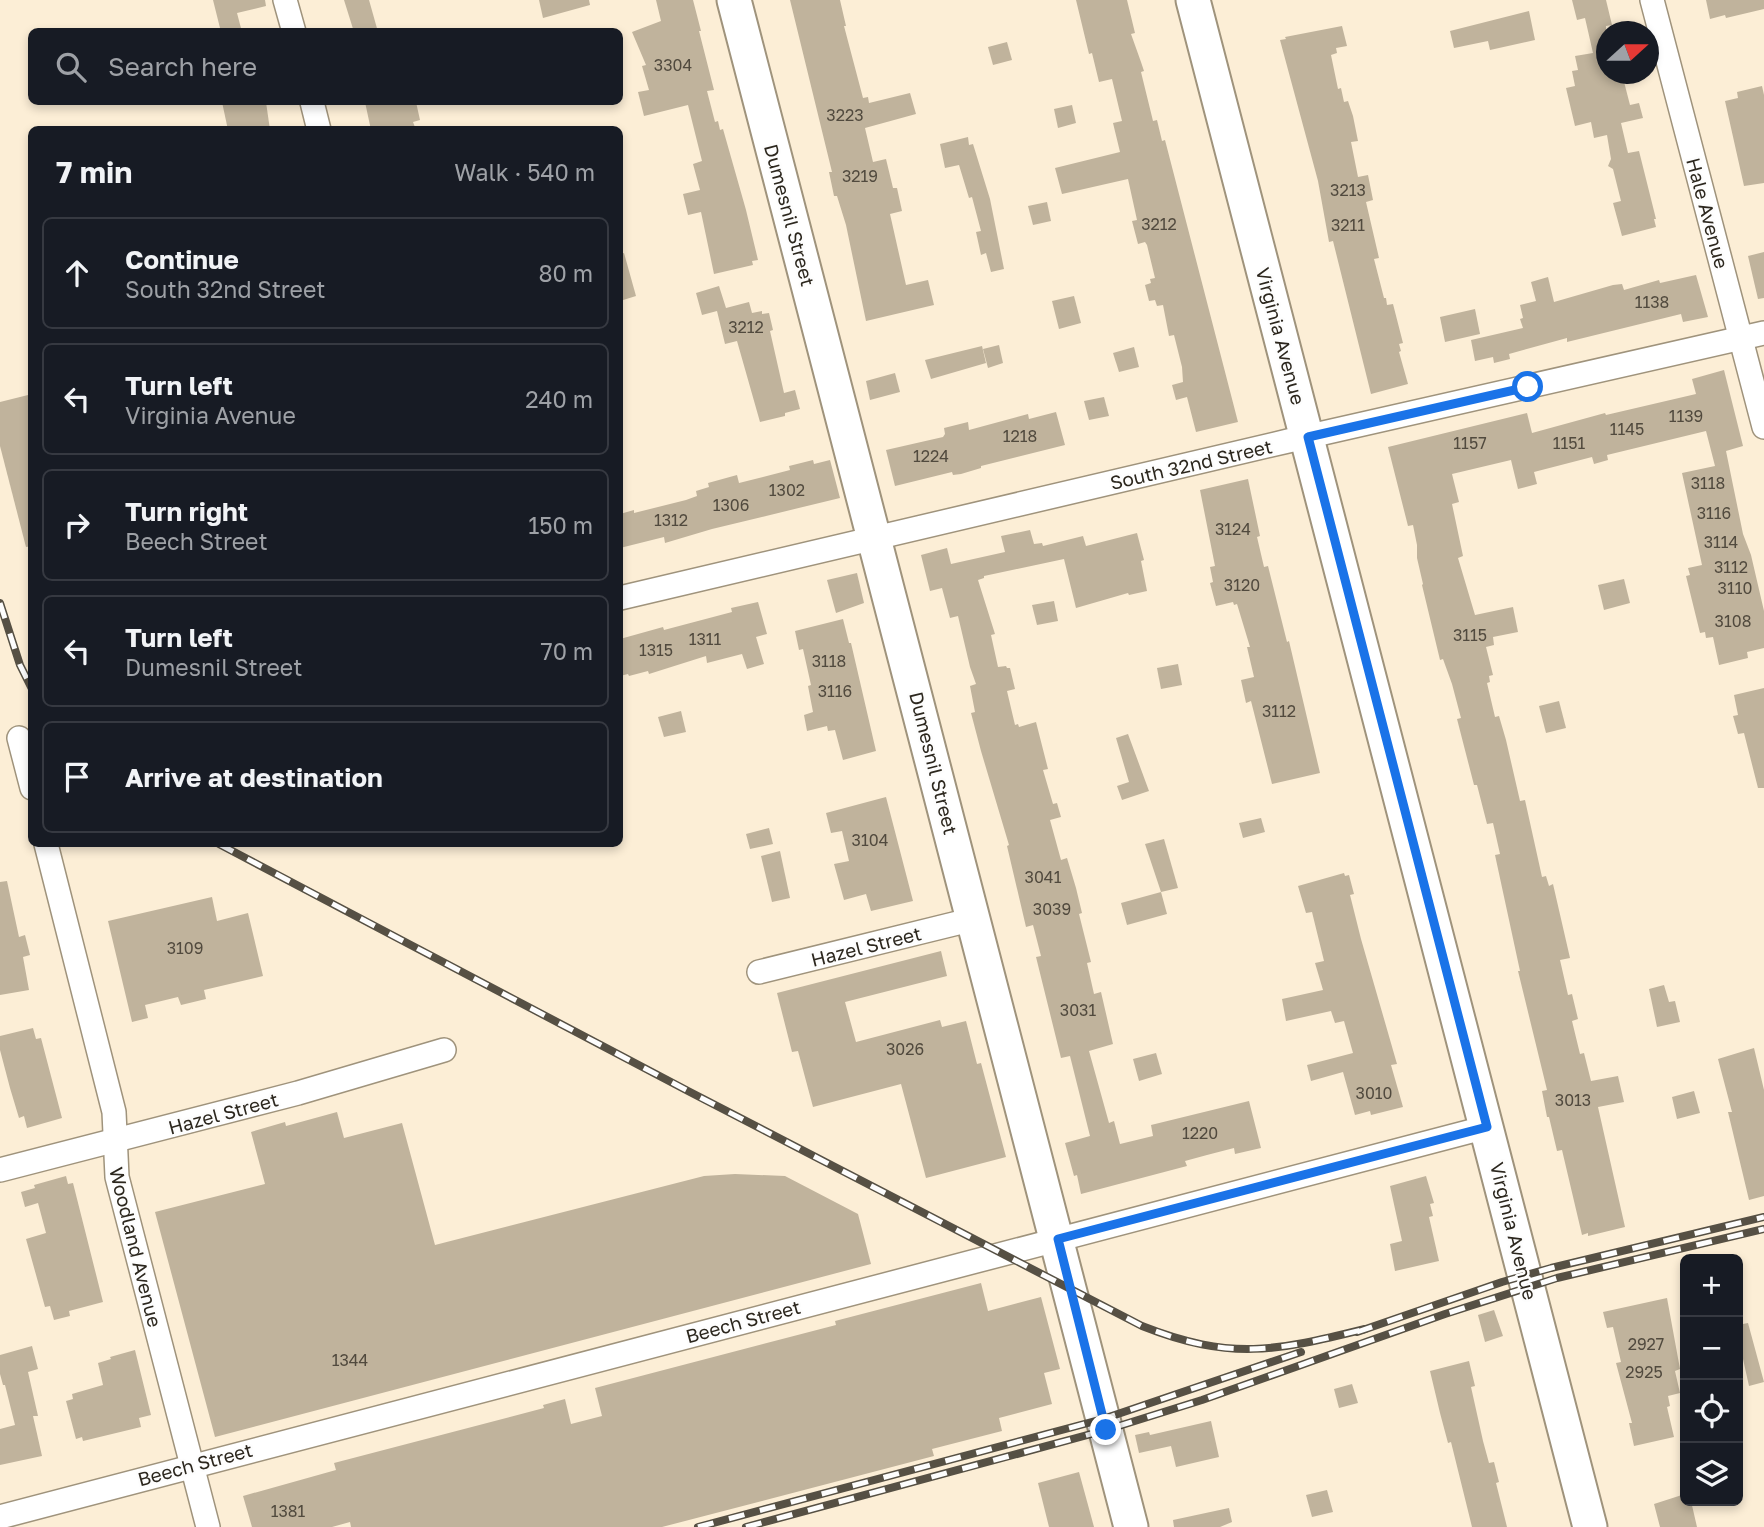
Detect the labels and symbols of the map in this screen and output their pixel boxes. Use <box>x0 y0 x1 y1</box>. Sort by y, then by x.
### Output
north arrow <box>1596 21 1659 84</box>
house number: 3304 <box>654 55 692 75</box>
house number: 3223 <box>826 105 864 125</box>
street label: Dumesnil Street <box>760 141 820 289</box>
street label: Hale Avenue <box>1682 155 1734 271</box>
house number: 3219 <box>842 166 878 186</box>
house number: 3213 <box>1330 180 1366 200</box>
house number: 3212 <box>1141 214 1177 234</box>
house number: 3211 <box>1331 215 1365 235</box>
street label: Virginia Avenue <box>1252 265 1310 407</box>
house number: 1138 <box>1635 292 1669 312</box>
house number: 3212 <box>728 317 764 337</box>
route start <box>1512 371 1543 402</box>
house number: 1139 <box>1669 406 1703 426</box>
house number: 1145 <box>1610 419 1644 439</box>
house number: 1218 <box>1003 426 1037 446</box>
house number: 1157 <box>1453 433 1487 453</box>
house number: 1151 <box>1553 433 1586 453</box>
street label: South 32nd Street <box>1108 434 1274 494</box>
house number: 1224 <box>913 446 949 466</box>
house number: 3118 <box>1691 473 1725 493</box>
house number: 1302 <box>769 480 805 500</box>
house number: 1306 <box>713 495 749 515</box>
house number: 3116 <box>1697 503 1731 523</box>
house number: 1312 <box>654 510 688 530</box>
house number: 3124 <box>1215 519 1251 539</box>
house number: 3114 <box>1704 532 1738 552</box>
house number: 3112 <box>1714 557 1748 577</box>
house number: 3120 <box>1224 575 1260 595</box>
house number: 3110 <box>1718 578 1752 598</box>
house number: 3108 <box>1715 611 1751 631</box>
house number: 3115 <box>1453 625 1487 645</box>
house number: 1311 <box>689 629 722 649</box>
house number: 1315 <box>639 640 673 660</box>
house number: 3118 <box>812 651 846 671</box>
house number: 3116 <box>818 681 852 701</box>
street label: Dumesnil Street <box>905 689 963 837</box>
house number: 3112 <box>1262 701 1296 721</box>
house number: 3104 <box>852 830 888 850</box>
house number: 3041 <box>1025 867 1062 887</box>
house number: 3039 <box>1033 899 1071 919</box>
street label: Hazel Street <box>808 921 924 971</box>
house number: 3109 <box>167 938 203 958</box>
house number: 3031 <box>1060 1000 1096 1020</box>
house number: 3026 <box>886 1039 924 1059</box>
house number: 3010 <box>1356 1083 1392 1103</box>
street label: Hazel Street <box>165 1087 281 1139</box>
house number: 3013 <box>1555 1090 1591 1110</box>
house number: 1220 <box>1182 1123 1218 1143</box>
street label: Virginia Avenue <box>1486 1160 1542 1302</box>
street label: Woodland Avenue <box>105 1165 167 1329</box>
street label: Beech Street <box>683 1295 803 1347</box>
house number: 2927 <box>1628 1334 1664 1354</box>
house number: 1344 <box>332 1350 368 1370</box>
house number: 2925 <box>1625 1362 1663 1382</box>
route end <box>1090 1414 1121 1445</box>
street label: Beech Street <box>135 1438 255 1490</box>
house number: 1381 <box>271 1501 306 1521</box>

